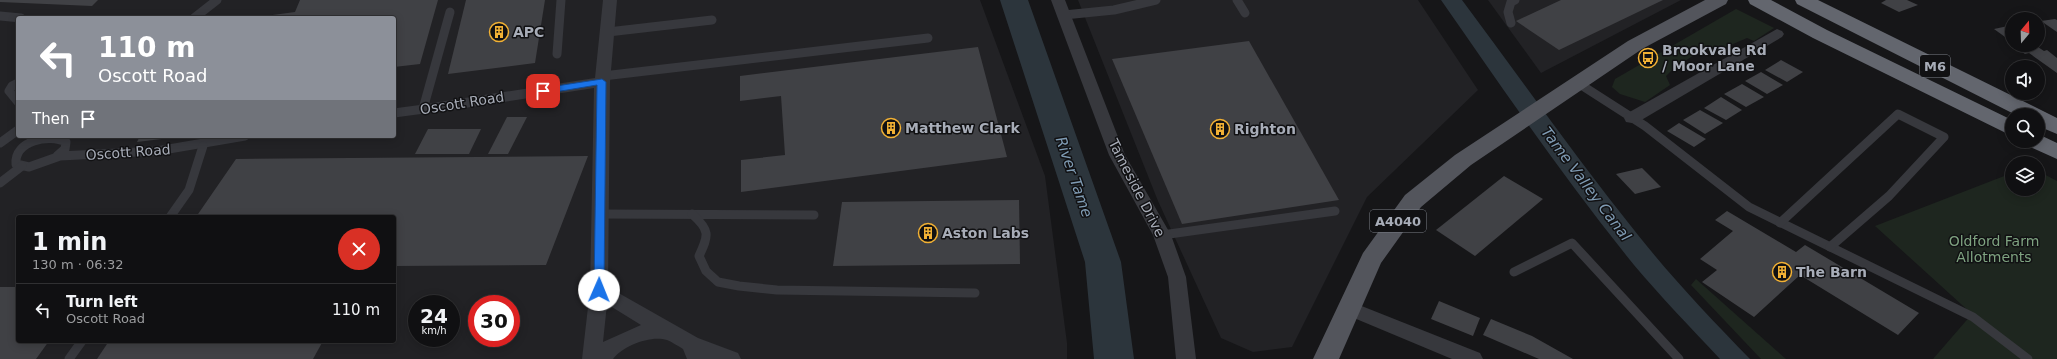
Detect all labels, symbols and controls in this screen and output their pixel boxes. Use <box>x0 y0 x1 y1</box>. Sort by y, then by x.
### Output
north arrow <box>2005 12 2045 52</box>
map controls <box>2005 12 2045 196</box>
building icon: APC <box>488 21 510 43</box>
place label: APC <box>513 24 544 40</box>
text: 110 m <box>98 31 195 64</box>
icon: left <box>32 32 84 84</box>
place label: Brookvale Rd / Moor Lane <box>1662 42 1767 74</box>
bus stop icon: Brookvale Rd / Moor Lane <box>1637 47 1659 69</box>
road number: M6 <box>1920 55 1950 77</box>
button: sound <box>2005 60 2045 100</box>
text: Oscott Road <box>98 65 207 86</box>
pin <box>526 74 560 108</box>
icon: arrive <box>532 80 554 102</box>
street label: Oscott Road <box>419 88 505 118</box>
icon: arrive <box>77 108 99 130</box>
button: search <box>2005 108 2045 148</box>
text: Then <box>32 110 69 128</box>
building icon: Matthew Clark <box>880 117 902 139</box>
building icon: Righton <box>1209 118 1231 140</box>
place label: Matthew Clark <box>905 120 1020 136</box>
place label: Righton <box>1234 121 1296 137</box>
water label: Tame Valley Canal <box>1537 124 1635 245</box>
water label: River Tame <box>1052 134 1096 220</box>
street label: Tameside Drive <box>1105 136 1169 240</box>
street label: Oscott Road <box>85 141 171 163</box>
button: layers <box>2005 156 2045 196</box>
road number: A4040 <box>1370 210 1426 232</box>
building icon: Aston Labs <box>917 222 939 244</box>
place label: Aston Labs <box>942 225 1029 241</box>
text: 1 min <box>32 228 107 256</box>
button: close <box>338 228 380 270</box>
park label: Oldford Farm Allotments <box>1949 233 2039 265</box>
text: 130 m · 06:32 <box>32 257 123 272</box>
building icon: The Barn <box>1771 261 1793 283</box>
place label: The Barn <box>1796 264 1867 280</box>
position arrow <box>578 269 620 311</box>
text: Turn left <box>66 293 138 311</box>
speed limit sign: 30 <box>468 295 520 347</box>
icon: left <box>32 299 54 321</box>
text: 110 m <box>332 301 380 319</box>
text: 24 <box>420 304 448 328</box>
text: Oscott Road <box>66 311 145 326</box>
text: km/h <box>421 325 447 336</box>

